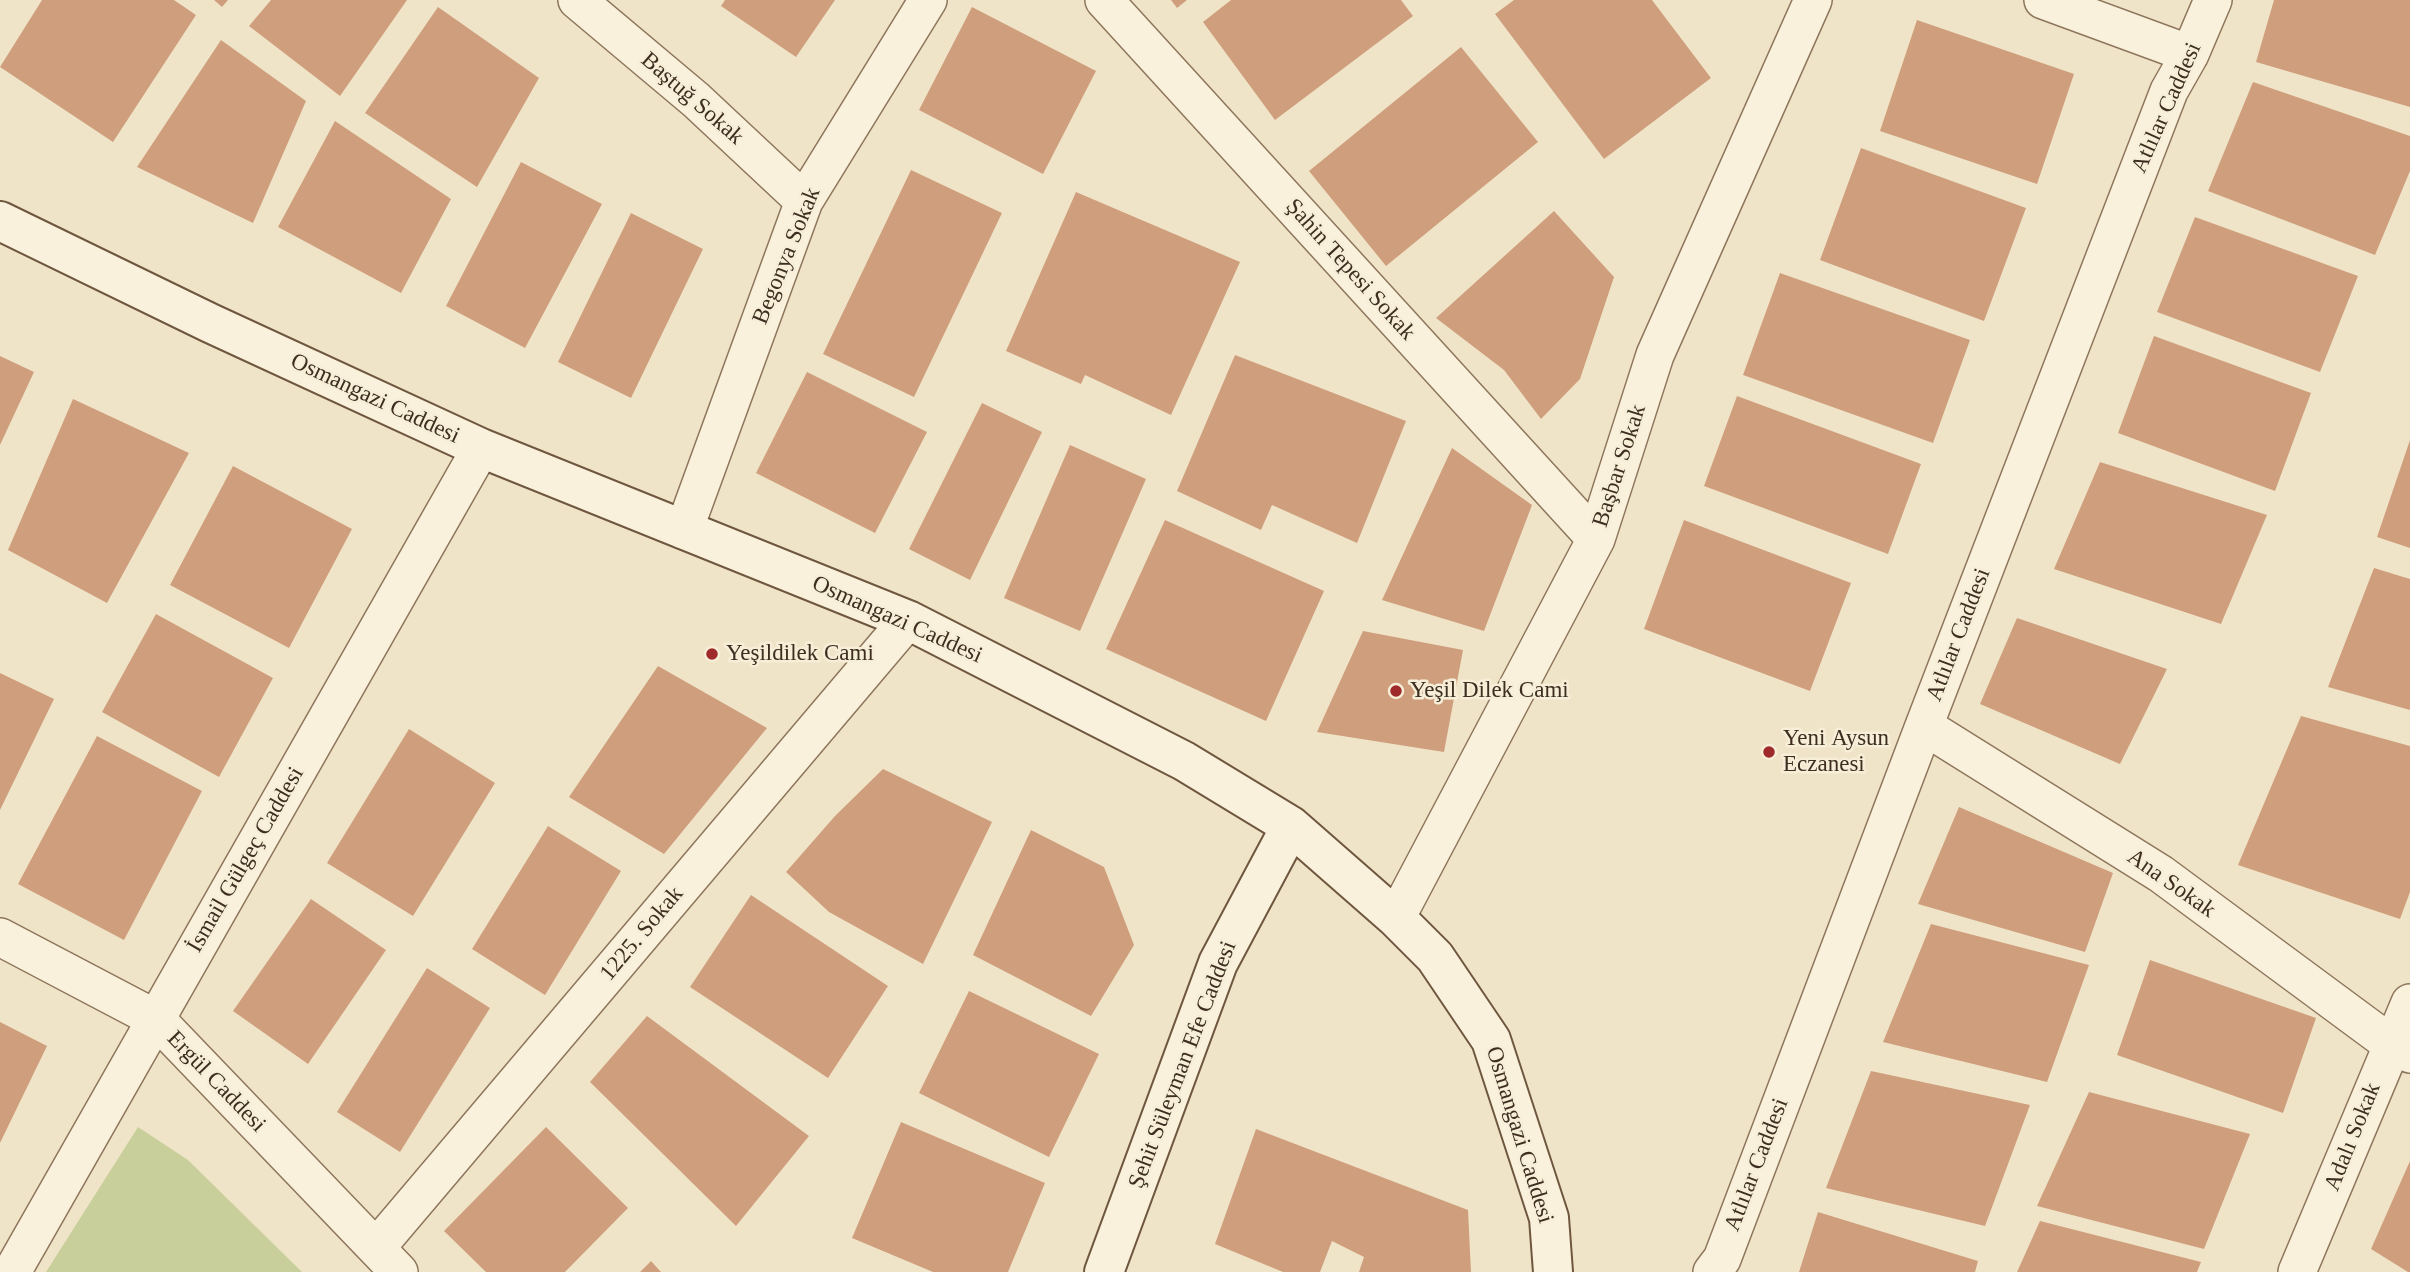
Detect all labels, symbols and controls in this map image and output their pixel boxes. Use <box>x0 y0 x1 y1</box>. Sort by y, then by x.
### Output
street label: Atlılar Caddesi <box>2126 38 2208 178</box>
street label: Baştuğ Sokak <box>635 47 749 151</box>
street label: Begonya Sokak <box>747 184 827 328</box>
street label: Şahin Tepesi Sokak <box>1279 193 1421 347</box>
street label: Osmangazi Caddesi <box>286 348 464 450</box>
street label: Başbar Sokak <box>1587 401 1653 531</box>
street label: Atlılar Caddesi <box>1921 565 1997 705</box>
street label: Osmangazi Caddesi <box>808 570 986 670</box>
place label: Yeşildilek Cami <box>726 640 874 668</box>
marker: Yeşildilek Cami <box>704 646 720 662</box>
place label: Yeşil Dilek Cami <box>1410 677 1569 705</box>
marker: Yeşil Dilek Cami <box>1388 683 1404 699</box>
place label: Yeni Aysun Eczanesi <box>1783 725 1889 779</box>
marker: Yeni Aysun Eczanesi <box>1761 744 1777 760</box>
street label: İsmail Gülgeç Caddesi <box>182 762 310 958</box>
street label: Ana Sokak <box>2121 844 2221 924</box>
street label: 1225. Sokak <box>594 881 690 987</box>
street label: Şehit Süleyman Efe Caddesi <box>1123 938 1243 1192</box>
street label: Ergül Caddesi <box>161 1025 271 1139</box>
street label: Osmangazi Caddesi <box>1479 1043 1559 1227</box>
street label: Adalı Sokak <box>2319 1079 2387 1195</box>
street label: Atlılar Caddesi <box>1719 1095 1795 1235</box>

